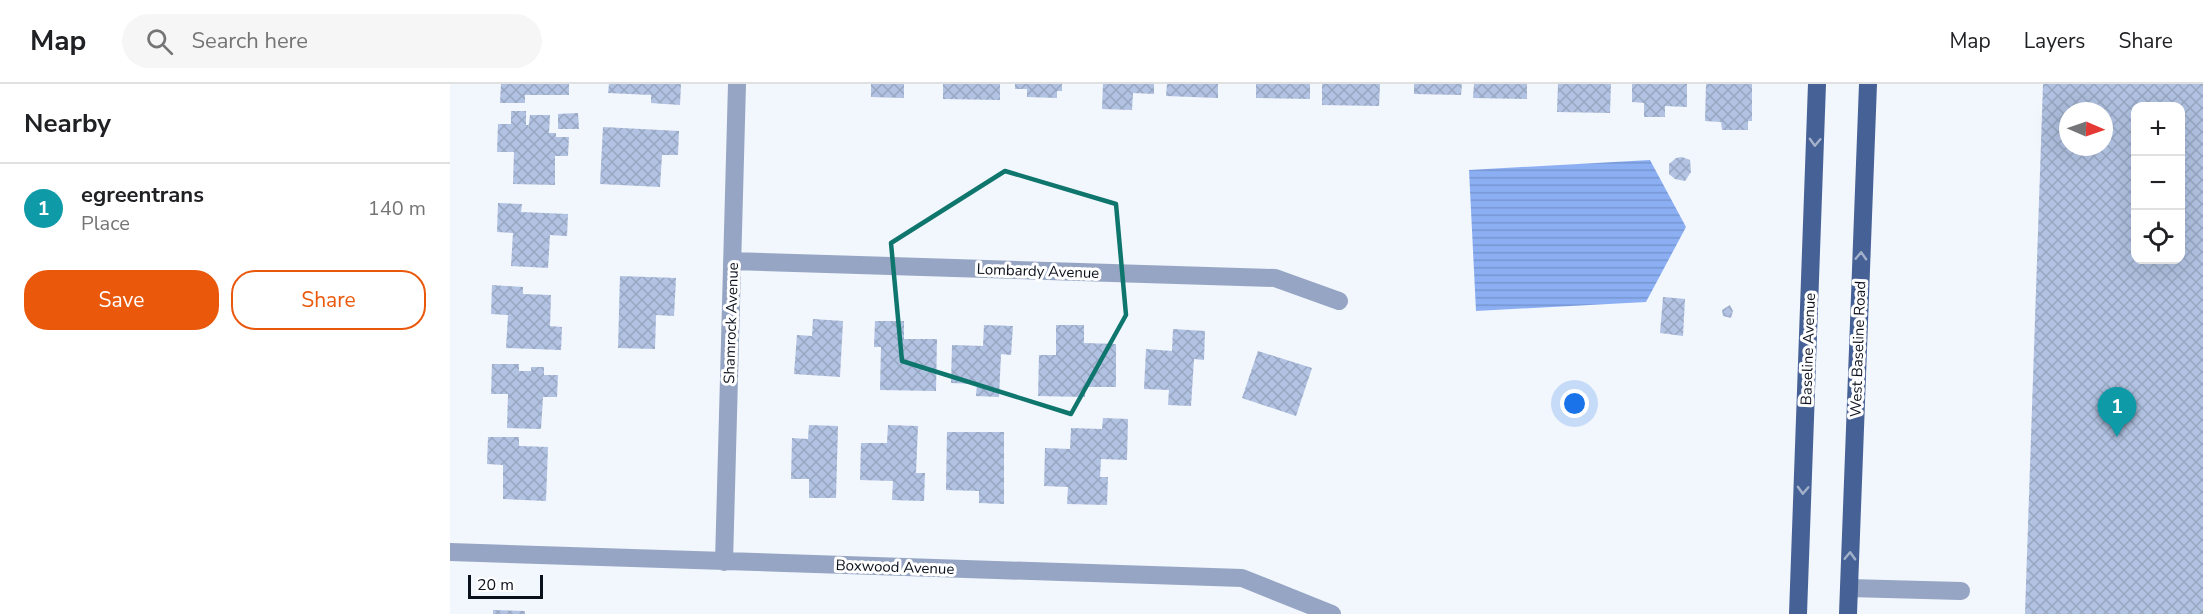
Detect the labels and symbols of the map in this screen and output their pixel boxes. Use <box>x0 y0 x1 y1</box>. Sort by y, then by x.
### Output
north arrow <box>2059 102 2113 156</box>
one-way arrow <box>1809 138 1821 147</box>
one-way arrow <box>1855 251 1868 260</box>
street label: Lombardy Avenue <box>976 259 1100 283</box>
street label: Shamrock Avenue <box>719 262 743 384</box>
street label: West Baseline Road <box>1846 281 1870 417</box>
street label: Baseline Avenue <box>1796 292 1820 406</box>
pin: 1 <box>2098 388 2136 437</box>
your location <box>1560 389 1589 418</box>
one-way arrow <box>1797 486 1809 495</box>
one-way arrow <box>1844 551 1857 560</box>
street label: Boxwood Avenue <box>835 555 955 579</box>
scale bar <box>468 572 543 600</box>

